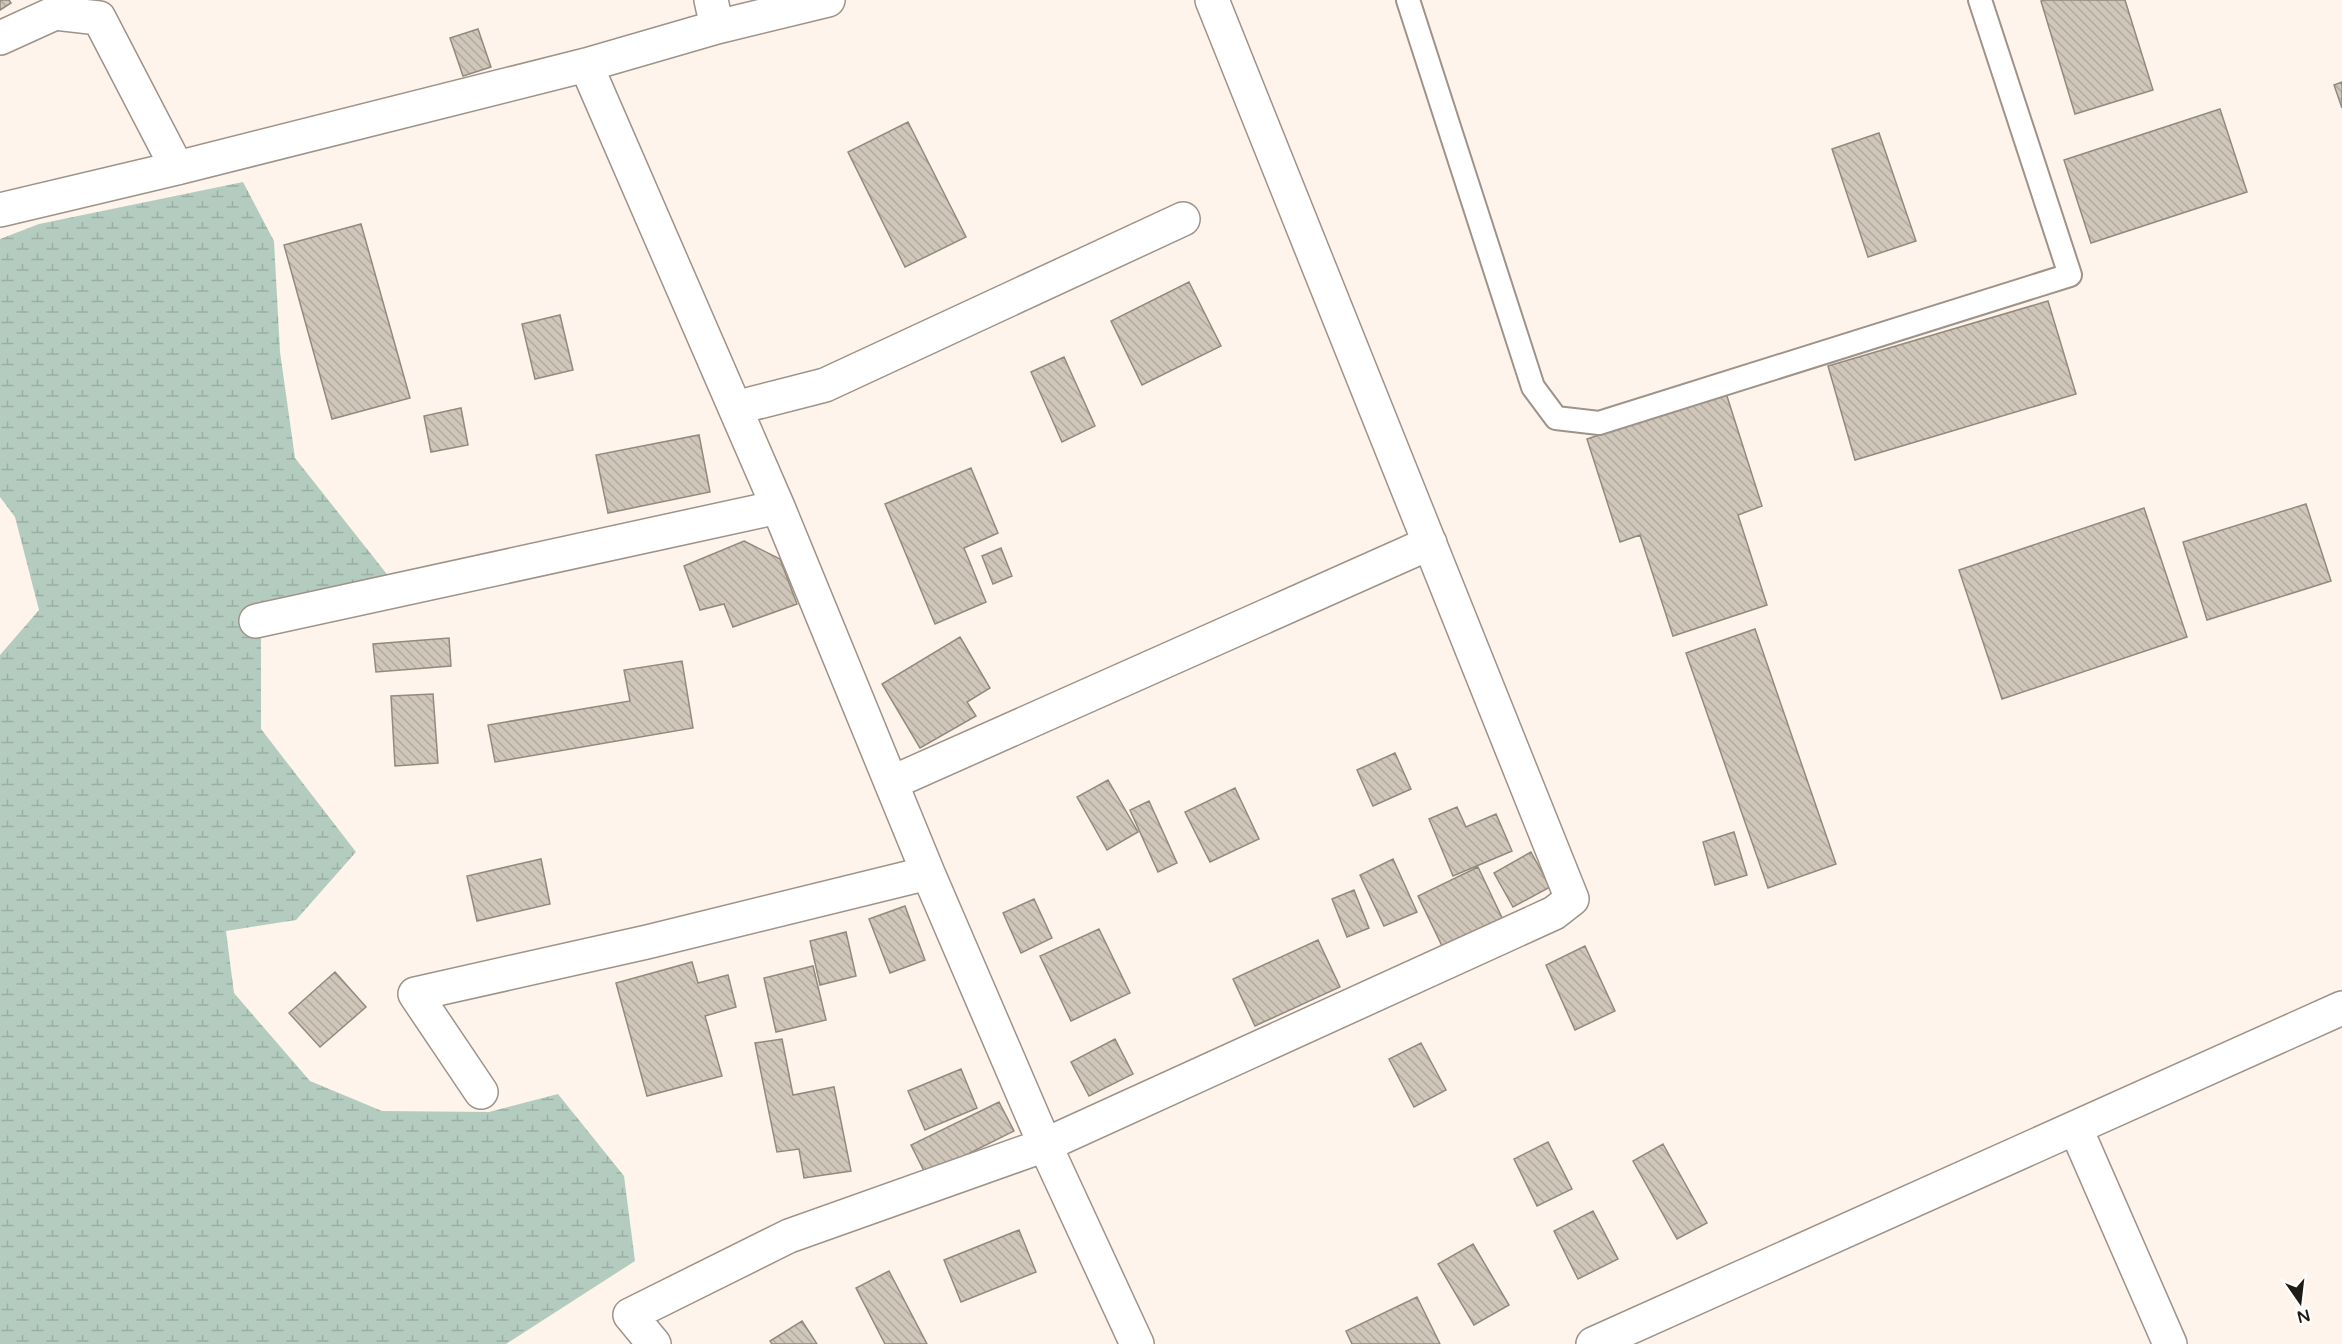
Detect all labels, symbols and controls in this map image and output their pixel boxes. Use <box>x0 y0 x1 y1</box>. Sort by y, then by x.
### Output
north arrow <box>2270 1272 2330 1332</box>
text: N <box>2295 1304 2312 1327</box>

